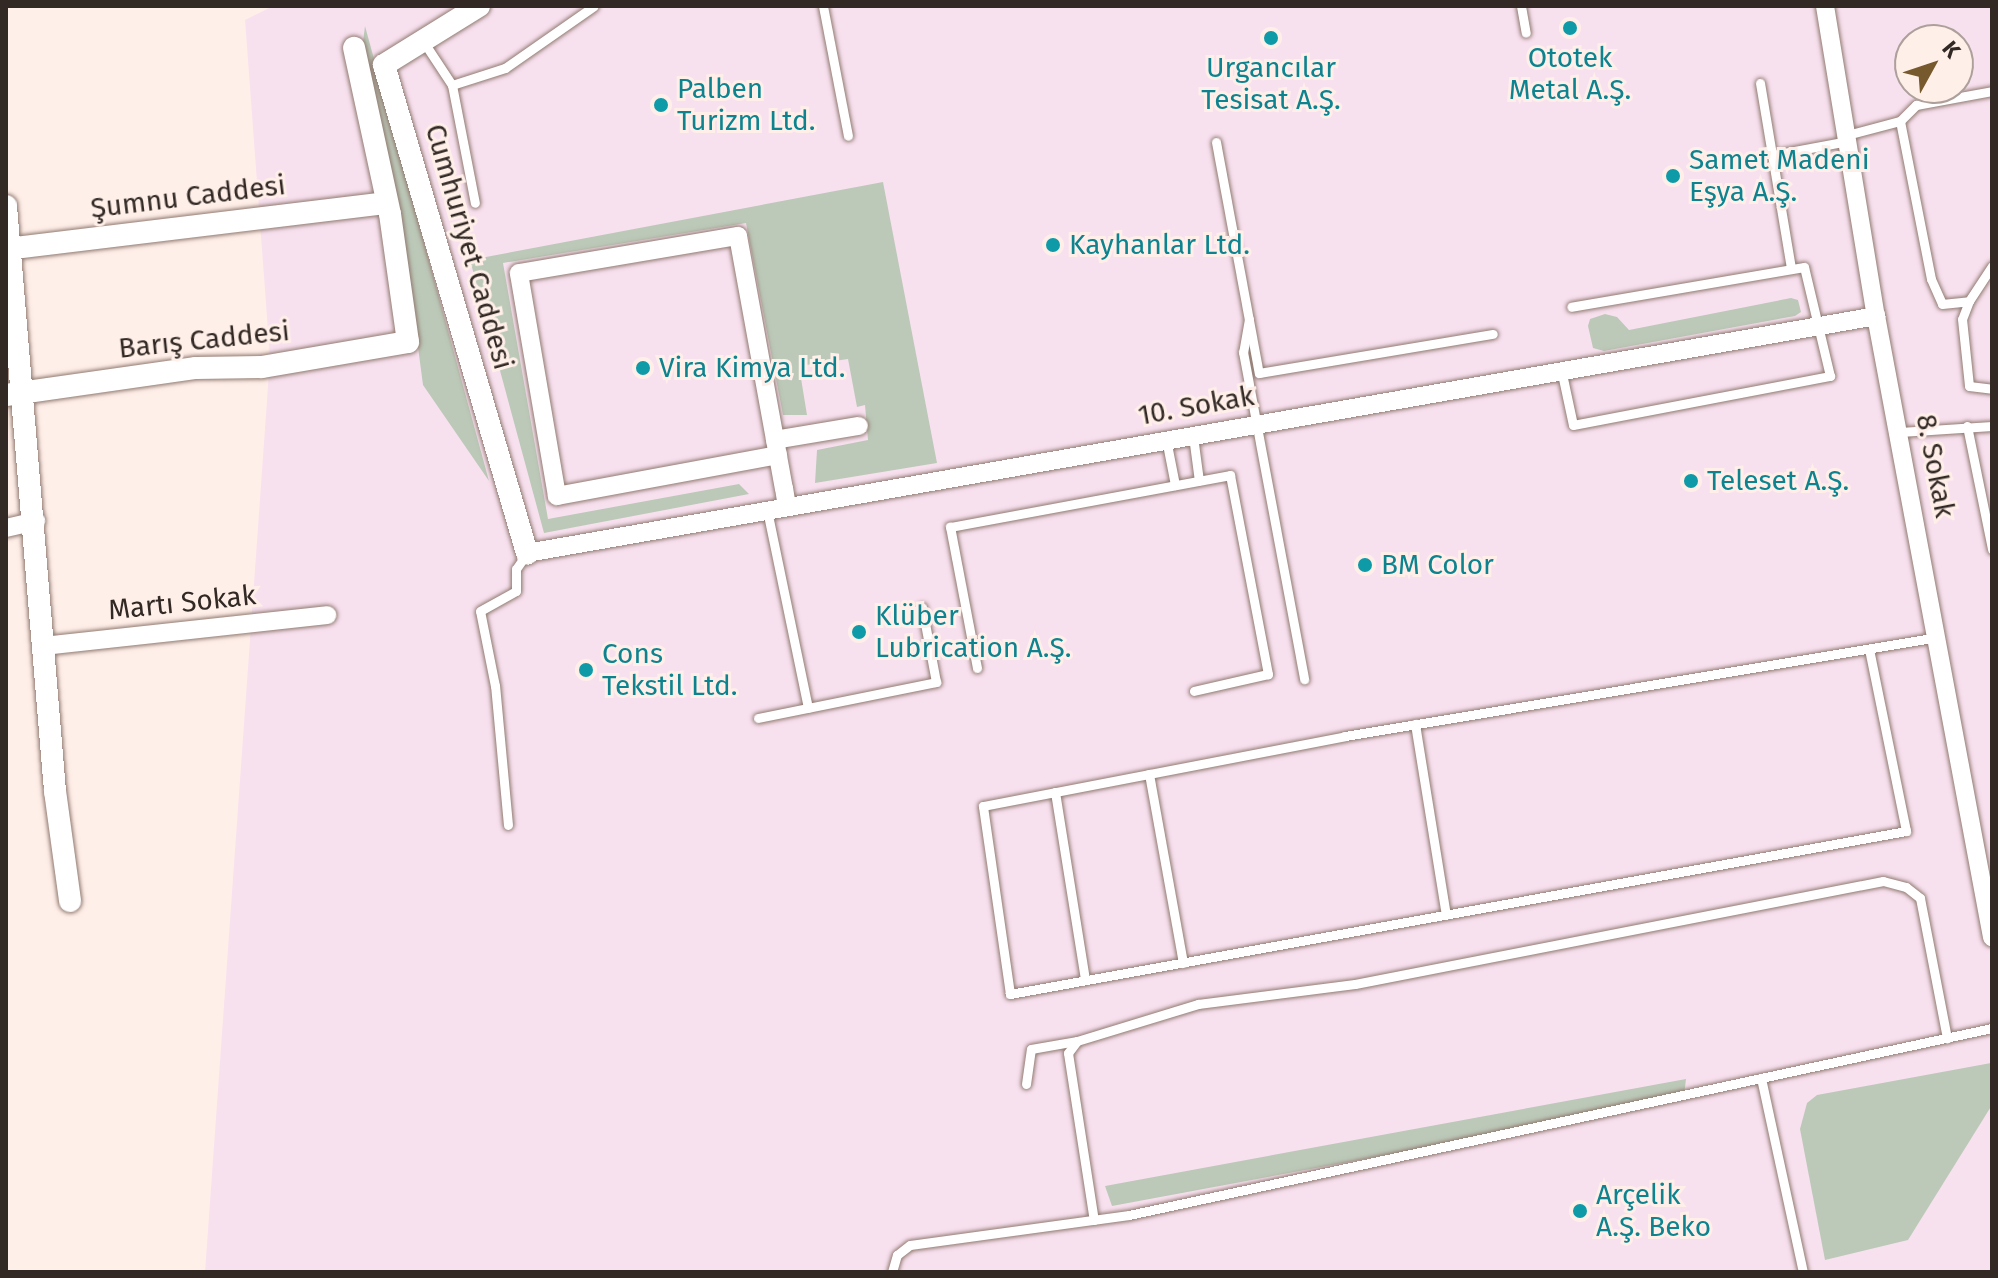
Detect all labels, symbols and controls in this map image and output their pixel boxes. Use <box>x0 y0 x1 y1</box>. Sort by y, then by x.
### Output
marker: Ototek Metal A.Ş. <box>1561 19 1579 37</box>
north arrow <box>1894 24 1974 104</box>
marker: Urgancılar Tesisat A.Ş. <box>1262 29 1280 47</box>
text: K <box>1936 36 1966 64</box>
place label: Ototek Metal A.Ş. <box>1509 41 1631 107</box>
place label: Urgancılar Tesisat A.Ş. <box>1201 51 1341 117</box>
place label: Palben Turizm Ltd. <box>677 72 815 138</box>
marker: Palben Turizm Ltd. <box>652 96 670 114</box>
street label: Cumhuriyet Caddesi <box>418 120 520 374</box>
place label: Samet Madeni Eşya A.Ş. <box>1689 143 1870 209</box>
marker: Samet Madeni Eşya A.Ş. <box>1664 167 1682 185</box>
street label: Şumnu Caddesi <box>89 168 287 226</box>
place label: Kayhanlar Ltd. <box>1069 228 1250 262</box>
marker: Kayhanlar Ltd. <box>1044 236 1062 254</box>
street label: Barış Caddesi <box>117 314 291 366</box>
place label: Vira Kimya Ltd. <box>659 351 846 385</box>
marker: Vira Kimya Ltd. <box>634 359 652 377</box>
street label: 10. Sokak <box>1135 379 1257 433</box>
street label: 8. Sokak <box>1909 411 1961 521</box>
place label: Teleset A.Ş. <box>1707 464 1849 498</box>
marker: Teleset A.Ş. <box>1682 472 1700 490</box>
place label: BM Color <box>1381 548 1494 582</box>
marker: BM Color <box>1356 556 1374 574</box>
street label: Martı Sokak <box>106 579 258 627</box>
place label: Klüber Lubrication A.Ş. <box>875 599 1072 665</box>
marker: Klüber Lubrication A.Ş. <box>850 623 868 641</box>
place label: Cons Tekstil Ltd. <box>602 637 738 703</box>
marker: Cons Tekstil Ltd. <box>577 661 595 679</box>
place label: Arçelik A.Ş. Beko <box>1596 1178 1711 1244</box>
marker: Arçelik A.Ş. Beko <box>1571 1202 1589 1220</box>

